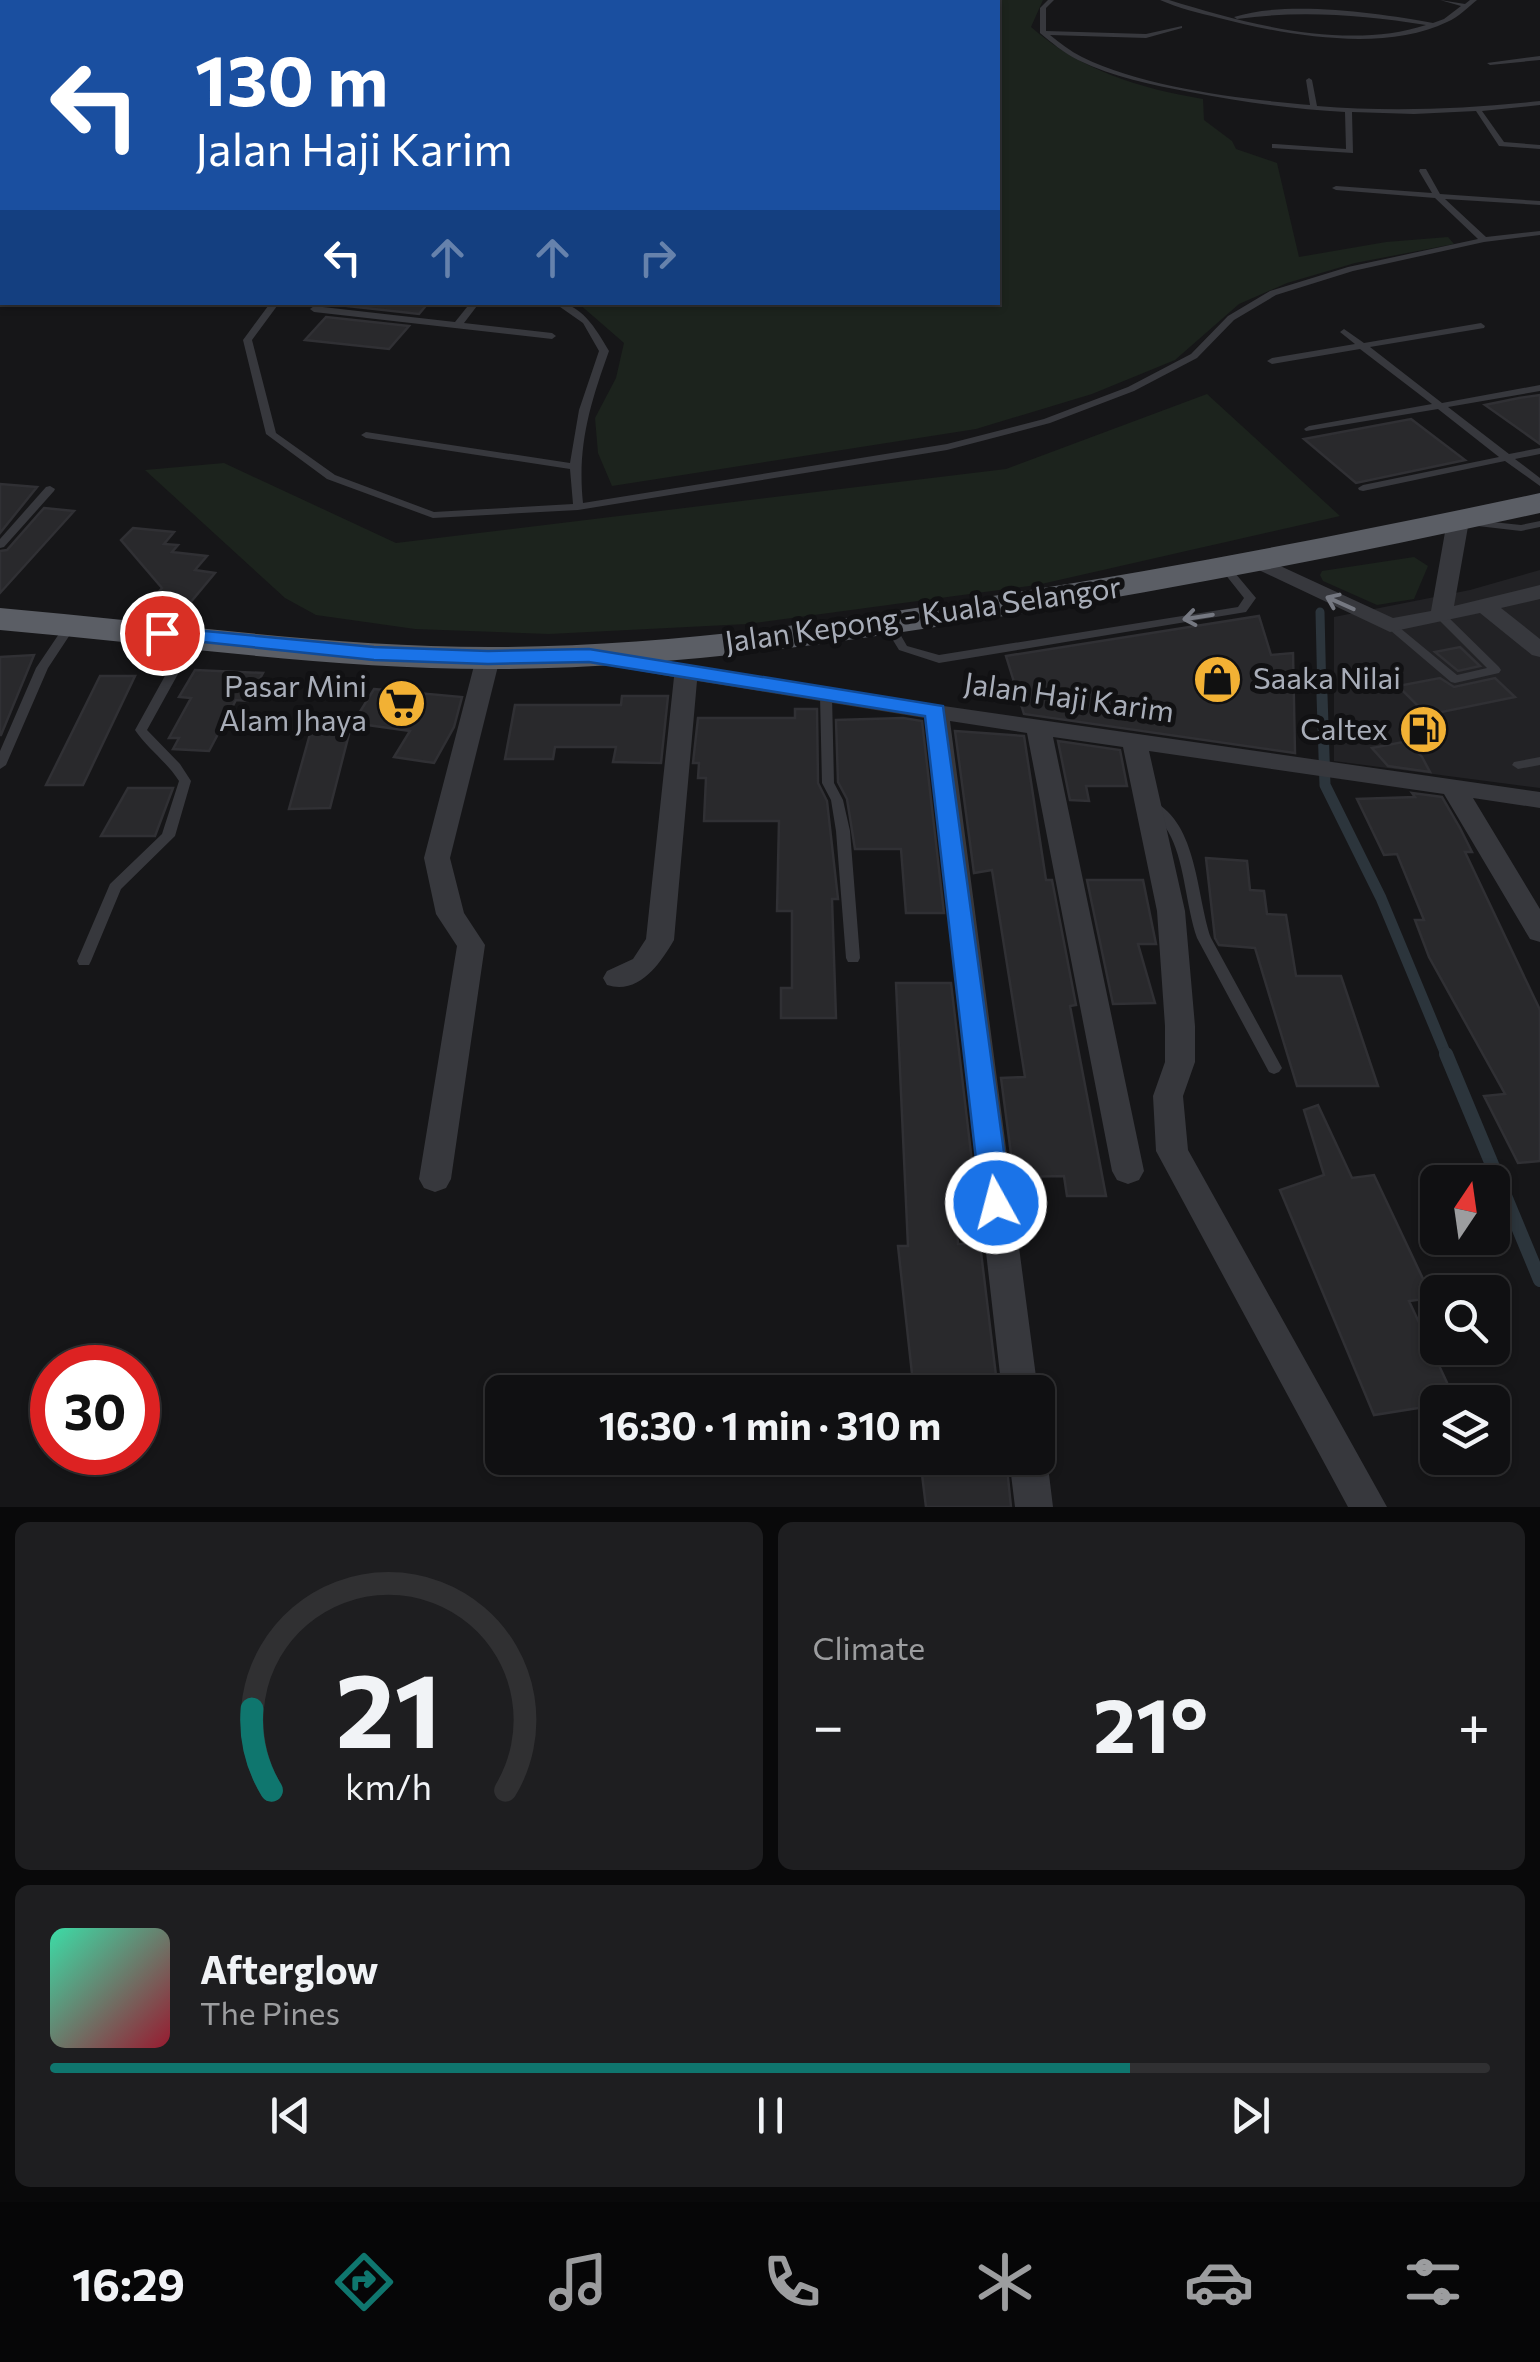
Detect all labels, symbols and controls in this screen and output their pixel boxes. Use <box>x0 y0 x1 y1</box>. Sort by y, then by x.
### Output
text: 130 m <box>195 35 388 120</box>
icon: left <box>30 40 160 170</box>
text: Jalan Haji Karim <box>195 120 512 175</box>
icon: left <box>315 230 370 285</box>
icon: ahead <box>420 230 475 285</box>
icon: ahead <box>525 230 580 285</box>
icon: right <box>630 230 685 285</box>
street label: Jalan Kepong - Kuala Selangor <box>722 566 1123 659</box>
pin <box>120 591 205 676</box>
one-way arrow <box>1325 593 1356 611</box>
icon: arrive <box>135 606 190 661</box>
one-way arrow <box>1182 609 1215 627</box>
shop icon: Saaka Nilai <box>1192 653 1244 705</box>
place label: Saaka Nilai <box>1253 658 1401 695</box>
street label: Jalan Haji Karim <box>962 662 1177 729</box>
place label: Pasar Mini Alam Jhaya <box>219 666 367 737</box>
supermarket icon: Pasar Mini Alam Jhaya <box>376 678 428 730</box>
fuel station icon: Caltex <box>1397 704 1449 756</box>
place label: Caltex <box>1300 709 1388 746</box>
position arrow <box>944 1151 1048 1255</box>
north arrow <box>1420 1165 1510 1255</box>
map controls <box>1420 1165 1510 1475</box>
button: search <box>1420 1275 1510 1365</box>
speed limit sign: 30 <box>30 1345 160 1475</box>
button: layers <box>1420 1385 1510 1475</box>
text: 16:30 · 1 min · 310 m <box>599 1401 941 1448</box>
text: Climate <box>813 1627 925 1667</box>
text: 21 <box>336 1642 442 1769</box>
text: 21° <box>1093 1677 1208 1768</box>
text: − <box>813 1690 844 1757</box>
text: + <box>1458 1690 1490 1757</box>
text: km/h <box>345 1764 432 1807</box>
text: Afterglow <box>200 1945 378 1992</box>
text: The Pines <box>200 1992 340 2032</box>
icon: previous <box>263 2088 318 2143</box>
icon: pause <box>743 2088 798 2143</box>
icon: next <box>1223 2088 1278 2143</box>
icon: directions <box>329 2247 399 2317</box>
icon: music <box>543 2247 613 2317</box>
icon: phone <box>757 2247 827 2317</box>
icon: climate <box>970 2247 1040 2317</box>
icon: car <box>1184 2247 1254 2317</box>
icon: filters <box>1398 2247 1468 2317</box>
text: 16:29 <box>72 2255 185 2310</box>

